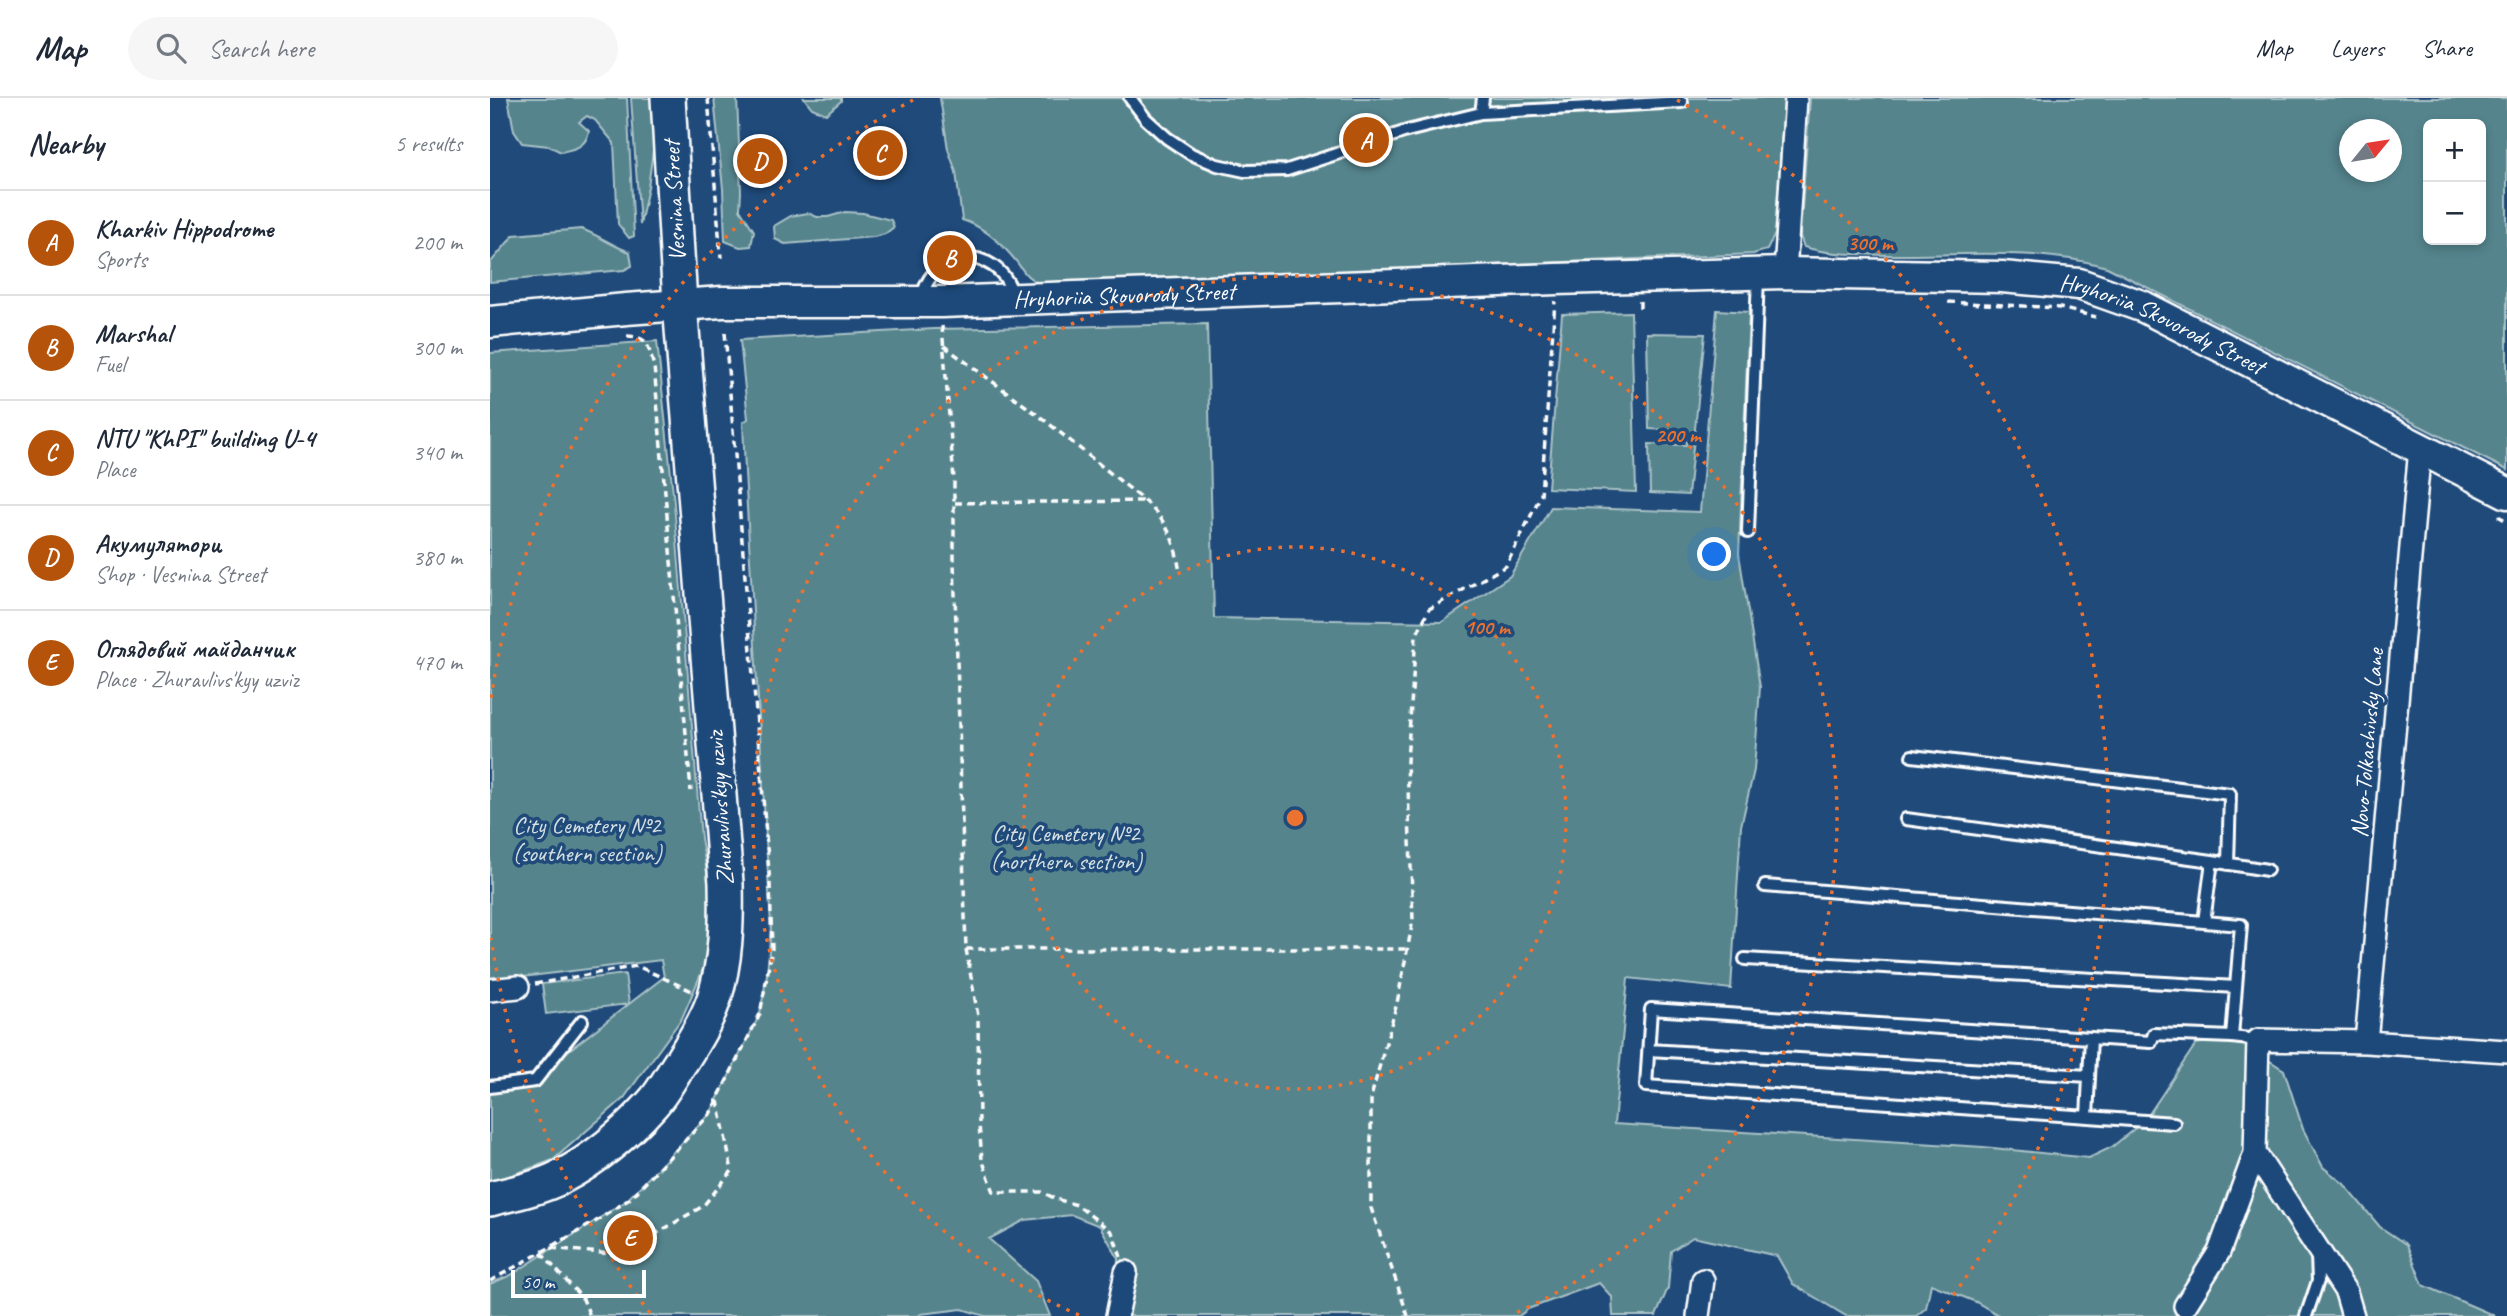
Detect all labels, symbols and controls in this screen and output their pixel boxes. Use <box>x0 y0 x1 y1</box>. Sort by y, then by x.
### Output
search box <box>128 17 618 80</box>
text: Map <box>35 27 86 69</box>
icon: search <box>152 29 190 67</box>
text: Search here <box>208 32 314 65</box>
text: Map <box>2256 33 2293 63</box>
text: Layers <box>2331 33 2384 63</box>
text: Share <box>2422 33 2472 63</box>
pin: A <box>1343 114 1389 166</box>
north arrow <box>2339 119 2402 182</box>
map controls <box>2423 119 2486 245</box>
button: + <box>2423 119 2486 182</box>
text: Nearby <box>28 125 104 163</box>
pin: C <box>857 127 903 179</box>
text: 5 results <box>395 129 462 158</box>
pin: D <box>737 135 783 187</box>
street label: Vesnina Street <box>656 137 692 262</box>
button: − <box>2423 182 2486 245</box>
text: Kharkiv Hippodrome <box>95 212 273 245</box>
text: A <box>45 228 57 257</box>
text: 200 m <box>413 228 462 257</box>
text: 300 m <box>1847 230 1895 256</box>
pin: B <box>927 232 973 284</box>
text: Sports <box>95 245 147 274</box>
street label: Hryhoriia Skovorody Street <box>2058 267 2272 383</box>
street label: Hryhoriia Skovorody Street <box>1013 276 1238 314</box>
text: Marshal <box>95 317 171 350</box>
text: B <box>45 333 57 362</box>
text: 300 m <box>413 333 462 362</box>
text: Fuel <box>95 350 125 379</box>
text: NTU "KhPI" building U-4 <box>95 422 315 455</box>
text: 200 m <box>1655 422 1703 448</box>
text: C <box>46 438 56 467</box>
text: 340 m <box>413 438 462 467</box>
text: Place <box>95 455 135 484</box>
text: Акумулятори <box>95 527 222 560</box>
your location <box>1697 537 1731 571</box>
text: D <box>44 543 58 572</box>
text: 380 m <box>413 543 462 572</box>
text: Shop · Vesnina Street <box>95 560 266 589</box>
text: 100 m <box>1464 614 1512 640</box>
text: Оглядовий майданчик <box>95 632 294 665</box>
street label: Novo-Tolkachivsky Lane <box>2344 645 2390 839</box>
text: E <box>45 648 57 677</box>
text: 470 m <box>413 648 462 677</box>
text: Place · Zhuravlivs'kyy uzviz <box>95 665 299 694</box>
street label: Zhuravlivs'kyy uzviz <box>700 729 740 886</box>
centre of rings <box>1283 806 1307 830</box>
park label: City Cemetery №2 (southern section) <box>512 810 663 868</box>
park label: City Cemetery №2 (northern section) <box>990 818 1143 876</box>
pin: E <box>607 1212 653 1264</box>
scale bar <box>511 1267 646 1299</box>
text: 50 m <box>522 1270 554 1294</box>

